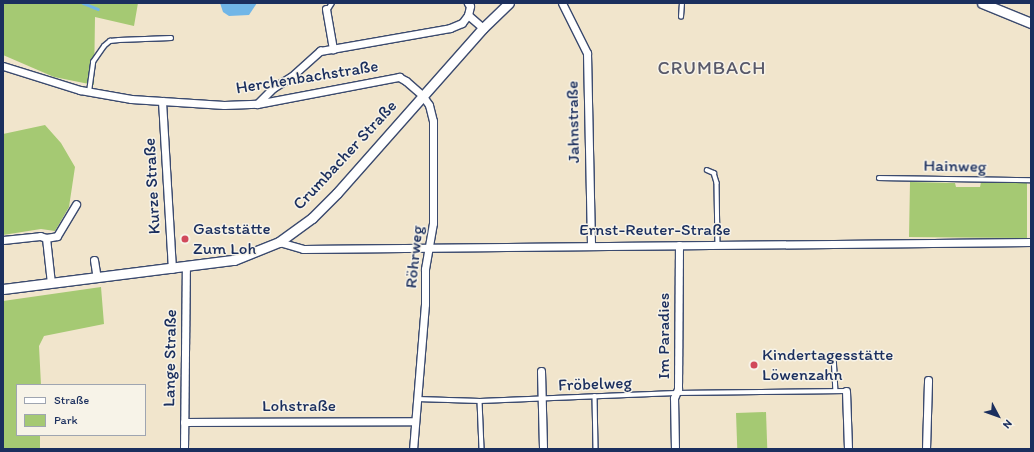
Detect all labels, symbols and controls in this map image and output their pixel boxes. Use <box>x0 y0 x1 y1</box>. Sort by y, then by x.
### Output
street label: Herchenbachstraße <box>234 56 380 98</box>
district label: CRUMBACH <box>657 57 767 79</box>
street label: Jahnstraße <box>562 81 584 163</box>
street label: Crumbacher Straße <box>289 96 401 214</box>
street label: Kurze Straße <box>139 137 165 235</box>
street label: Hainweg <box>923 155 987 177</box>
place label: Gaststätte Zum Loh <box>193 219 271 259</box>
street label: Ernst-Reuter-Straße <box>579 220 731 240</box>
street label: Röhrweg <box>401 225 427 289</box>
marker: Gaststätte Zum Loh <box>180 234 190 244</box>
street label: Im Paradies <box>654 293 674 379</box>
street label: Lange Straße <box>159 309 181 407</box>
place label: Kindertagesstätte Löwenzahn <box>762 345 893 385</box>
marker: Kindertagesstätte Löwenzahn <box>749 360 759 370</box>
street label: Fröbelweg <box>558 373 632 395</box>
legend <box>16 384 146 436</box>
text: Straße <box>54 393 89 407</box>
street label: Lohstraße <box>262 396 336 416</box>
north arrow <box>978 396 1018 436</box>
text: Park <box>54 413 78 427</box>
text: N <box>1000 417 1015 431</box>

